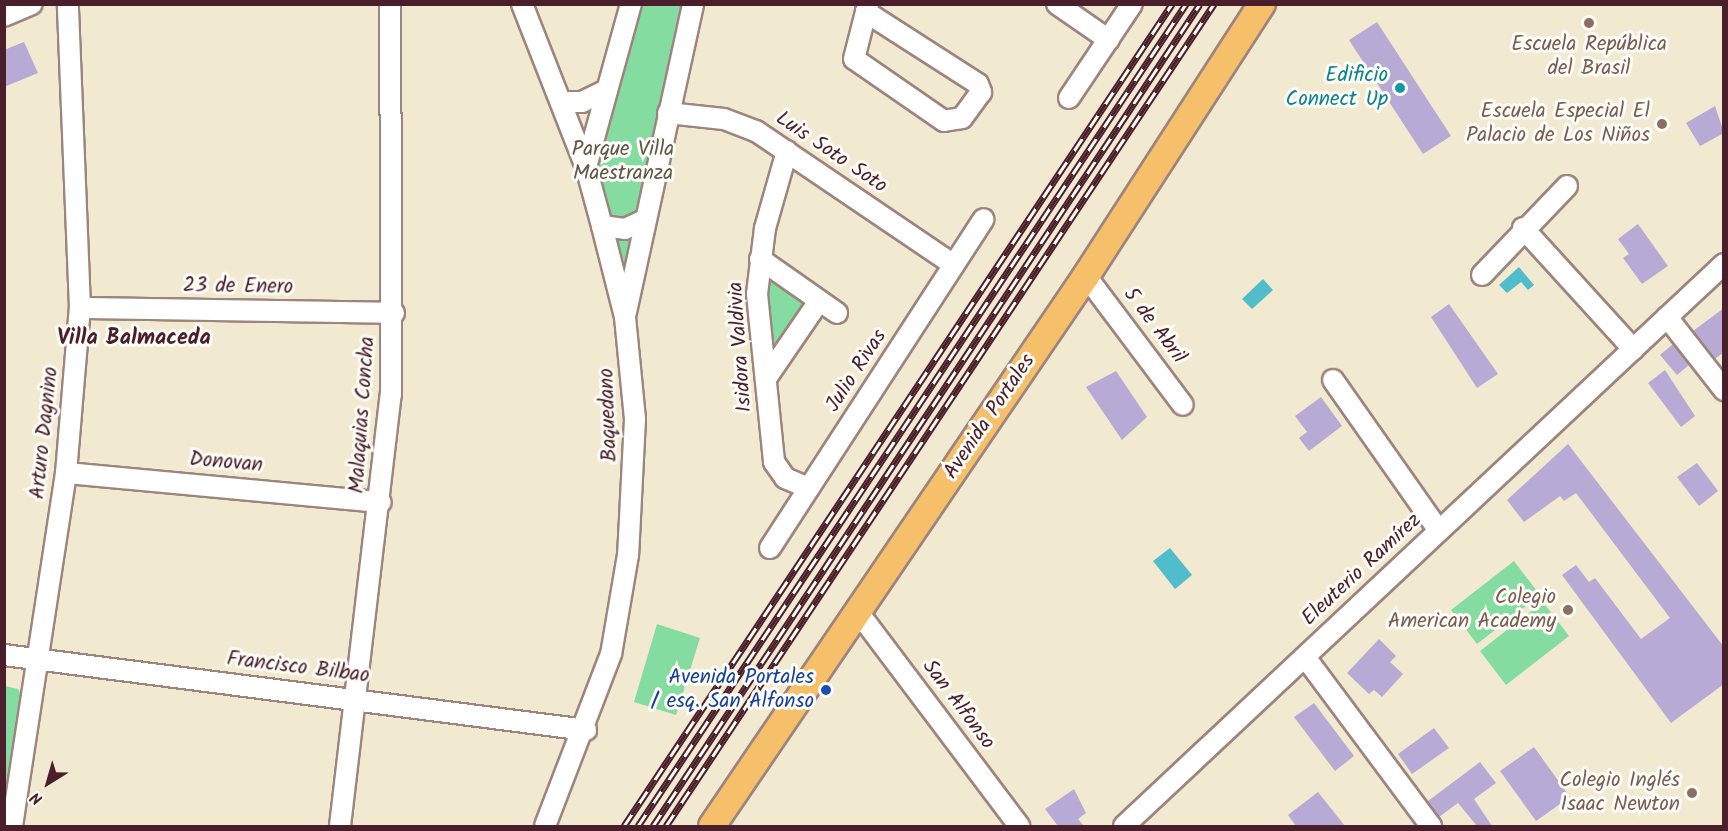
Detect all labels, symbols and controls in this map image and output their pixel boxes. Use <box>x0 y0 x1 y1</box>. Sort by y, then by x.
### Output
marker: Escuela República del Brasil <box>1582 16 1596 30</box>
place label: Escuela República del Brasil <box>1511 32 1667 82</box>
place label: Edificio Connect Up <box>1286 63 1388 113</box>
marker: Edificio Connect Up <box>1393 81 1407 95</box>
place label: Escuela Especial El Palacio de Los Niños <box>1466 99 1650 149</box>
street label: Luis Soto Soto <box>770 106 892 200</box>
marker: Escuela Especial El Palacio de Los Niños <box>1655 117 1669 131</box>
park label: Parque Villa Maestranza <box>572 137 674 187</box>
street label: 23 de Enero <box>183 273 293 301</box>
street label: Isidora Valdivia <box>724 281 758 413</box>
street label: 5 de Abril <box>1117 283 1191 369</box>
street label: Julio Rivas <box>821 325 893 417</box>
district label: Villa Balmaceda <box>57 326 211 352</box>
street label: Malaquias Concha <box>345 336 381 494</box>
street label: Avenida Portales <box>939 350 1041 484</box>
street label: Arturo Dagnino <box>26 365 64 501</box>
street label: Baquedano <box>595 368 623 462</box>
street label: Donovan <box>188 447 264 479</box>
street label: Eleuterio Ramírez <box>1297 508 1427 632</box>
place label: Colegio American Academy <box>1388 585 1556 635</box>
marker: Colegio American Academy <box>1561 603 1575 617</box>
street label: Francisco Bilbao <box>225 647 371 689</box>
street label: San Alfonso <box>916 655 1000 755</box>
place label: Avenida Portales / esq. San Alfonso <box>651 665 814 715</box>
marker: Avenida Portales / esq. San Alfonso <box>819 683 833 697</box>
north arrow <box>18 753 78 813</box>
place label: Colegio Inglés Isaac Newton <box>1559 768 1680 818</box>
text: N <box>25 785 48 811</box>
marker: Colegio Inglés Isaac Newton <box>1685 786 1699 800</box>

